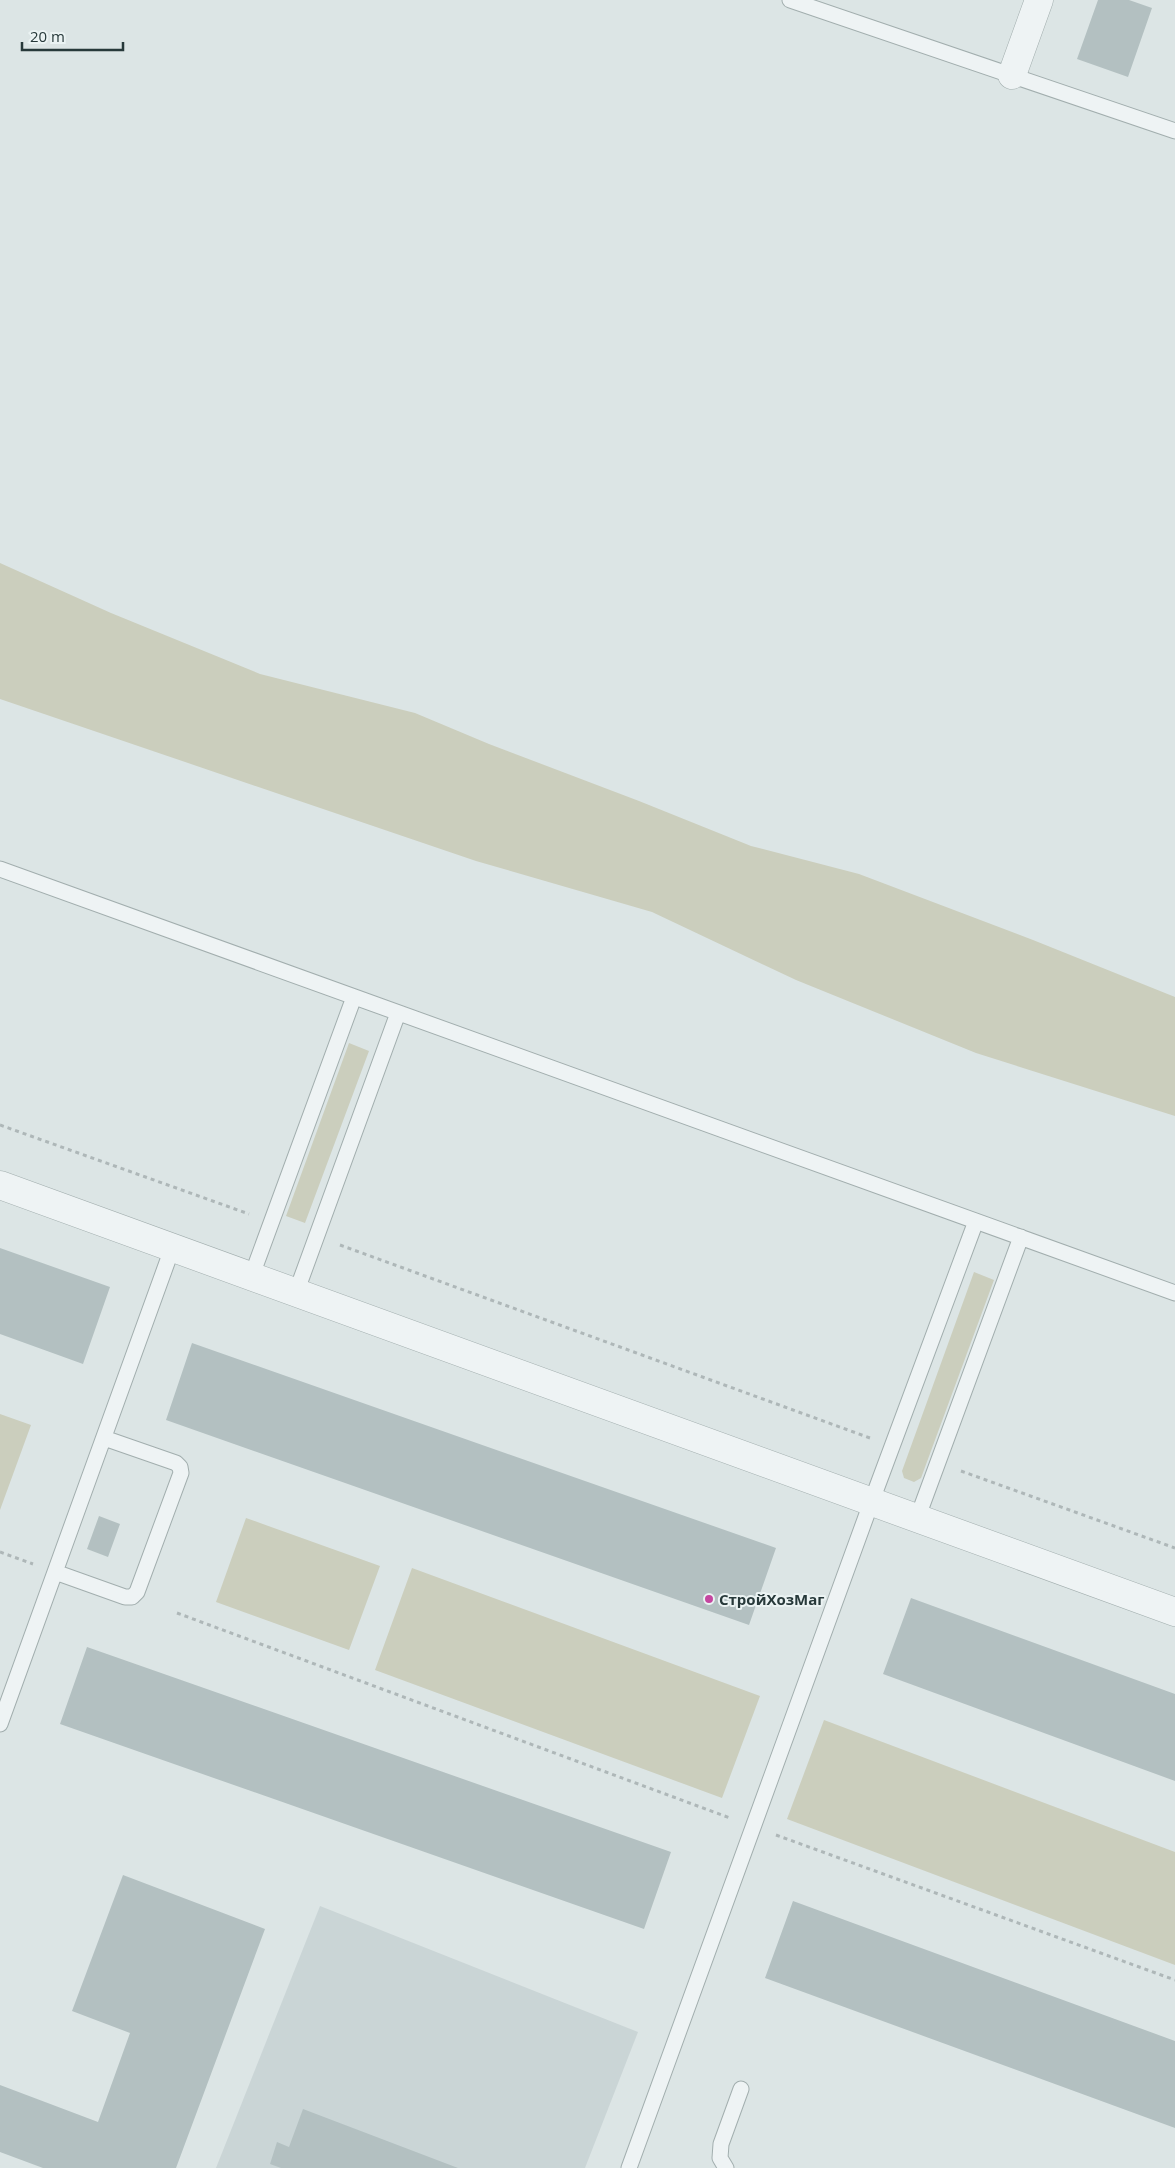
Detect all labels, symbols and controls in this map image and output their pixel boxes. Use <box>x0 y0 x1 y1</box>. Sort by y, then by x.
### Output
scale bar <box>22 20 124 52</box>
text: 20 m <box>30 26 65 46</box>
place label: СтройХозМаг <box>719 1589 824 1609</box>
marker: СтройХозМаг <box>703 1593 715 1605</box>

